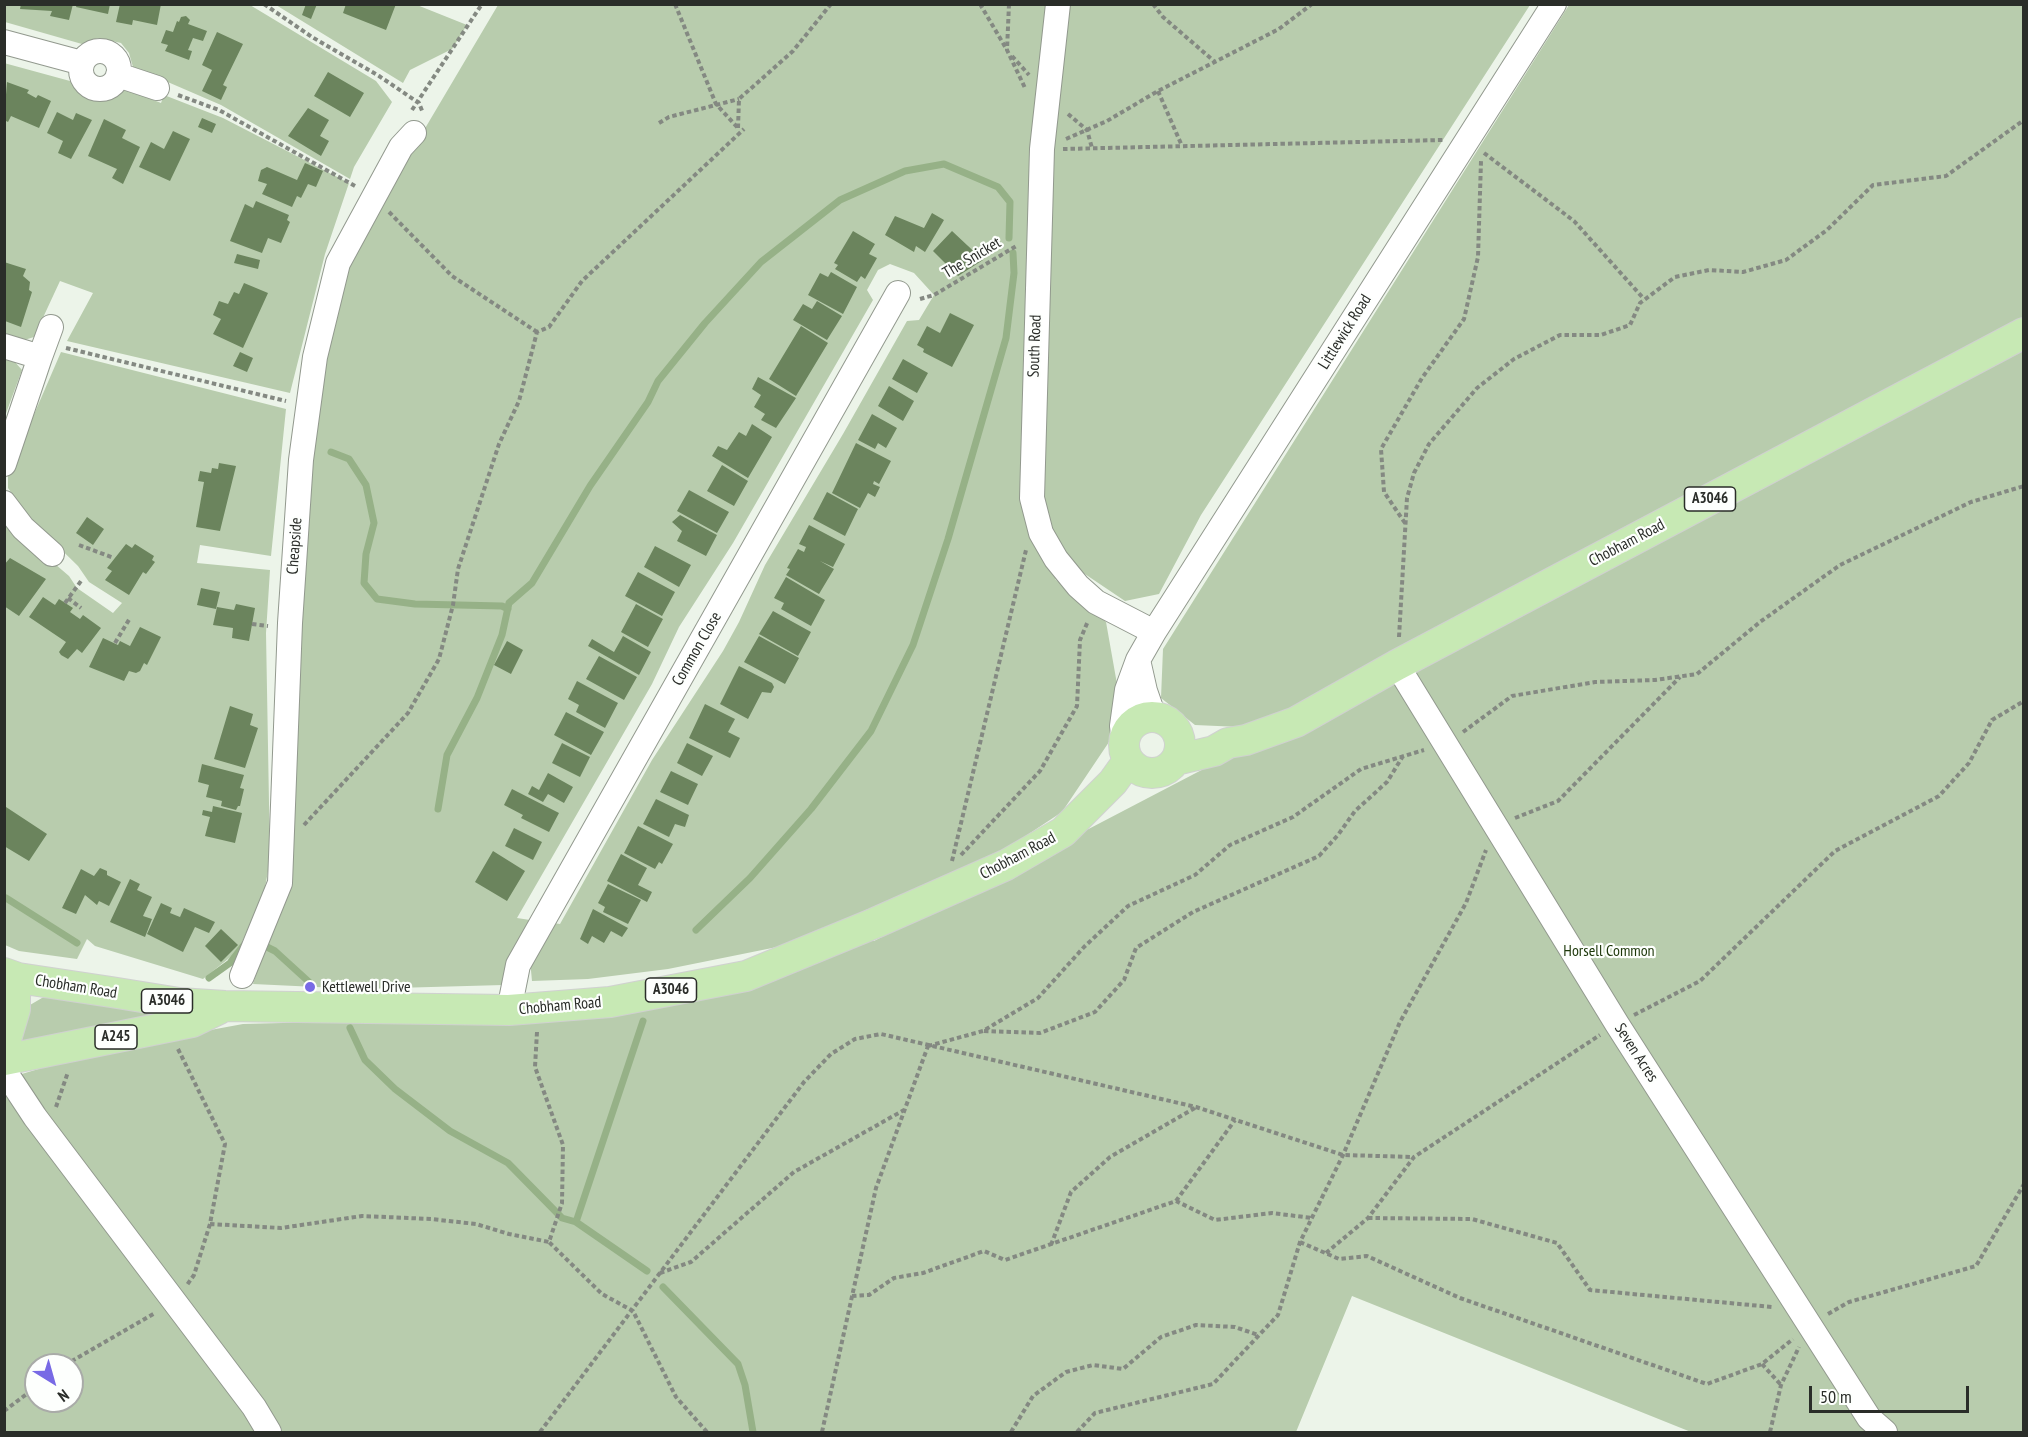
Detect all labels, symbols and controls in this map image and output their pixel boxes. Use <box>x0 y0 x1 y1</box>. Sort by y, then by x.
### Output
street label: The Snicket <box>940 233 1004 283</box>
street label: Littlewick Road <box>1314 291 1376 373</box>
street label: South Road <box>1024 314 1046 378</box>
road number: A3046 <box>1684 487 1736 511</box>
street label: Chobham Road <box>1586 515 1668 571</box>
street label: Cheapside <box>283 517 307 575</box>
street label: Common Close <box>668 609 726 689</box>
street label: Chobham Road <box>977 828 1059 884</box>
park label: Horsell Common <box>1563 941 1655 961</box>
street label: Chobham Road <box>34 971 118 1003</box>
place label: Kettlewell Drive <box>322 977 411 997</box>
road number: A3046 <box>646 978 696 1002</box>
marker: Kettlewell Drive <box>303 980 317 994</box>
road number: A3046 <box>142 989 192 1013</box>
street label: Chobham Road <box>518 993 602 1019</box>
street label: Seven Acres <box>1610 1020 1662 1086</box>
road number: A245 <box>95 1025 137 1049</box>
north arrow <box>24 1353 84 1413</box>
scale bar <box>1812 1374 1972 1412</box>
text: N <box>54 1385 73 1406</box>
text: 50 m <box>1820 1385 1852 1408</box>

